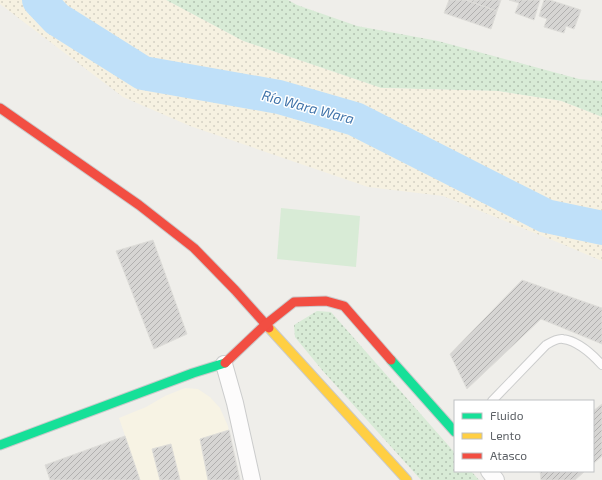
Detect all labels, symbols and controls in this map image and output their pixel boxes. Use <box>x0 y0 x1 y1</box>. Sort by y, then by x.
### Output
water label: Río Wara Wara <box>260 86 356 127</box>
legend <box>454 400 594 472</box>
text: Fluido <box>490 408 524 422</box>
text: Lento <box>490 428 521 442</box>
text: Atasco <box>490 448 527 462</box>

